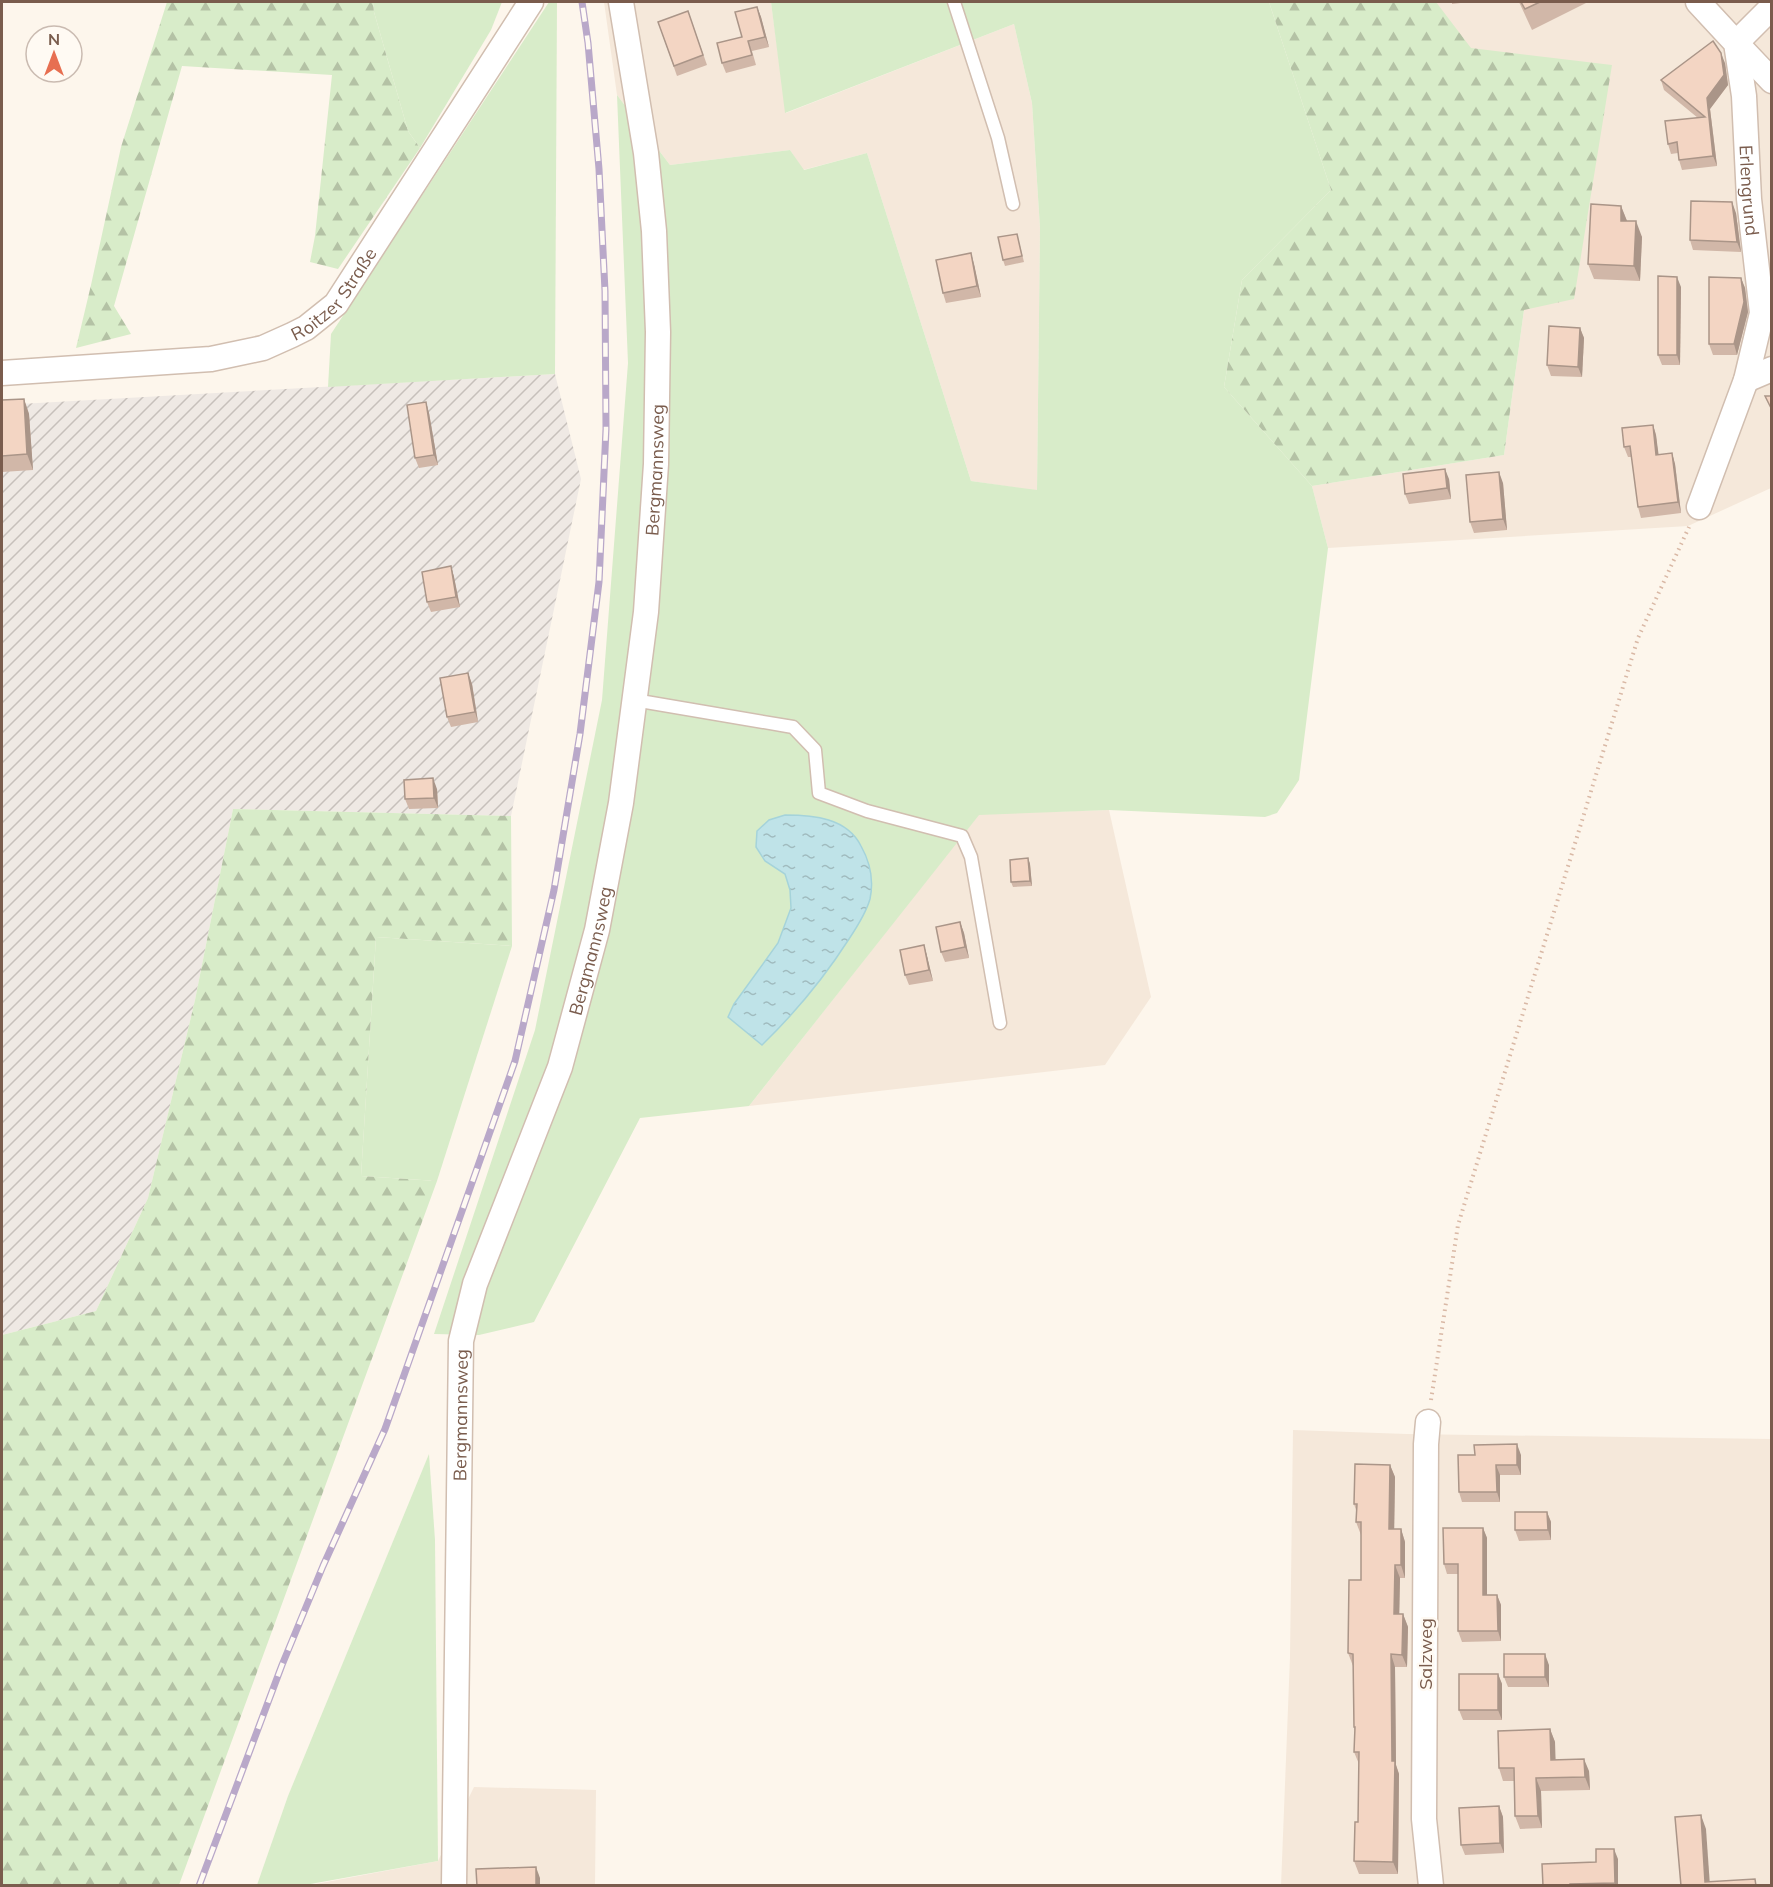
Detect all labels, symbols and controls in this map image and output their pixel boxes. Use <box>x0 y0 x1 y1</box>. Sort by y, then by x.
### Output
north arrow <box>24 24 84 84</box>
text: N <box>48 29 60 49</box>
street label: Erlengrund <box>1735 144 1765 237</box>
street label: Roitzer Straße <box>287 243 381 345</box>
street label: Bergmannsweg <box>640 404 668 537</box>
street label: Bergmannsweg <box>563 884 617 1018</box>
street label: Bergmannsweg <box>448 1349 472 1481</box>
street label: Salzweg <box>1414 1618 1437 1690</box>

